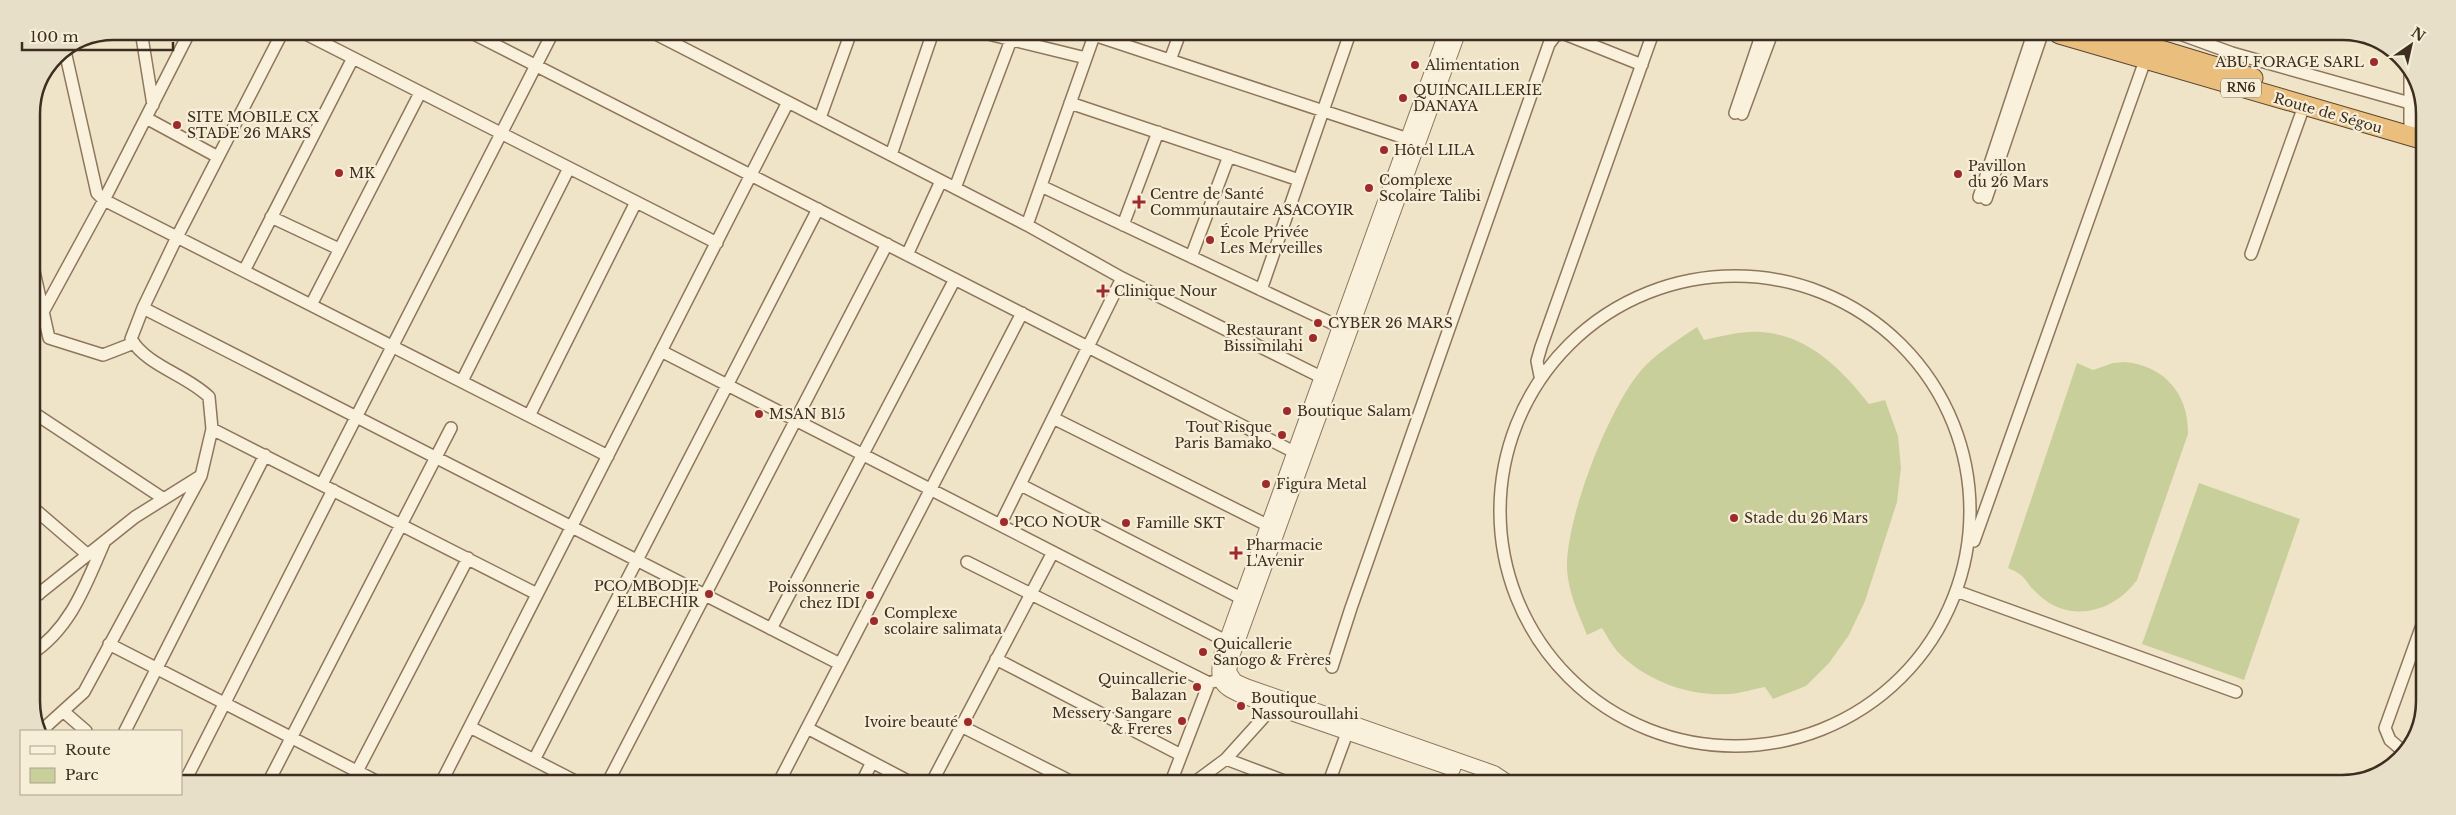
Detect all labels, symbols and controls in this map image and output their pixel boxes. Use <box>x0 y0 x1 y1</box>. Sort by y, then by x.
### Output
scale bar <box>22 20 174 52</box>
north arrow <box>2386 20 2436 70</box>
text: N <box>2408 23 2429 45</box>
text: 100 m <box>30 27 79 46</box>
place label: ABU FORAGE SARL <box>2214 53 2364 71</box>
place label: Alimentation <box>1424 56 1520 74</box>
marker: ABU FORAGE SARL <box>2368 56 2380 68</box>
marker: Alimentation <box>1409 59 1421 71</box>
road number: RN6 <box>2221 78 2261 98</box>
place label: QUINCAILLERIE DANAYA <box>1413 81 1542 115</box>
street label: Route de Ségou <box>2272 89 2385 137</box>
marker: QUINCAILLERIE DANAYA <box>1397 92 1409 104</box>
place label: SITE MOBILE CX STADE 26 MARS <box>187 108 319 142</box>
marker: SITE MOBILE CX STADE 26 MARS <box>171 119 183 131</box>
place label: Hôtel LILA <box>1394 141 1475 159</box>
marker: Hôtel LILA <box>1378 144 1390 156</box>
place label: Pavillon du 26 Mars <box>1968 157 2049 191</box>
place label: MK <box>349 164 376 182</box>
marker: MK <box>333 167 345 179</box>
marker: Pavillon du 26 Mars <box>1952 168 1964 180</box>
place label: Complexe Scolaire Talibi <box>1379 171 1481 205</box>
marker: Complexe Scolaire Talibi <box>1363 182 1375 194</box>
place label: Centre de Santé Communautaire ASACOYIR <box>1150 185 1355 219</box>
marker: Centre de Santé Communautaire ASACOYIR <box>1132 195 1146 209</box>
place label: École Privée Les Merveilles <box>1220 223 1323 257</box>
marker: École Privée Les Merveilles <box>1204 234 1216 246</box>
place label: Clinique Nour <box>1114 282 1217 300</box>
marker: Clinique Nour <box>1096 284 1110 298</box>
place label: CYBER 26 MARS <box>1328 314 1453 332</box>
marker: CYBER 26 MARS <box>1312 317 1324 329</box>
place label: Restaurant Bissimilahi <box>1223 321 1304 355</box>
marker: Restaurant Bissimilahi <box>1307 332 1319 344</box>
place label: Boutique Salam <box>1297 402 1411 420</box>
place label: MSAN B15 <box>769 405 846 423</box>
marker: Boutique Salam <box>1281 405 1293 417</box>
marker: MSAN B15 <box>753 408 765 420</box>
place label: Tout Risque Paris Bamako <box>1174 418 1272 452</box>
marker: Tout Risque Paris Bamako <box>1276 429 1288 441</box>
place label: Figura Metal <box>1276 475 1367 493</box>
marker: Figura Metal <box>1260 478 1272 490</box>
place label: Stade du 26 Mars <box>1744 509 1868 527</box>
marker: Stade du 26 Mars <box>1728 512 1740 524</box>
place label: PCO NOUR <box>1014 513 1102 531</box>
place label: Famille SKT <box>1136 514 1225 532</box>
marker: PCO NOUR <box>998 516 1010 528</box>
marker: Famille SKT <box>1120 517 1132 529</box>
place label: Pharmacie L'Avenir <box>1246 536 1323 570</box>
marker: Pharmacie L'Avenir <box>1230 547 1242 559</box>
place label: PCO MBODJE ELBECHIR <box>594 577 700 611</box>
place label: Poissonnerie chez IDI <box>768 578 860 612</box>
marker: PCO MBODJE ELBECHIR <box>703 588 715 600</box>
marker: Poissonnerie chez IDI <box>864 589 876 601</box>
place label: Complexe scolaire salimata <box>884 604 1002 638</box>
marker: Complexe scolaire salimata <box>868 615 880 627</box>
place label: Quicallerie Sanogo & Frères <box>1213 635 1331 669</box>
marker: Quicallerie Sanogo & Frères <box>1197 646 1209 658</box>
place label: Quincallerie Balazan <box>1098 670 1187 704</box>
marker: Quincallerie Balazan <box>1191 681 1203 693</box>
place label: Boutique Nassouroullahi <box>1251 689 1359 723</box>
marker: Boutique Nassouroullahi <box>1235 700 1247 712</box>
place label: Messery Sangare & Freres <box>1052 704 1172 738</box>
place label: Ivoire beauté <box>864 713 958 731</box>
marker: Messery Sangare & Freres <box>1176 715 1188 727</box>
marker: Ivoire beauté <box>962 716 974 728</box>
legend <box>20 730 182 795</box>
text: Route <box>65 740 111 759</box>
text: Parc <box>65 765 98 784</box>

